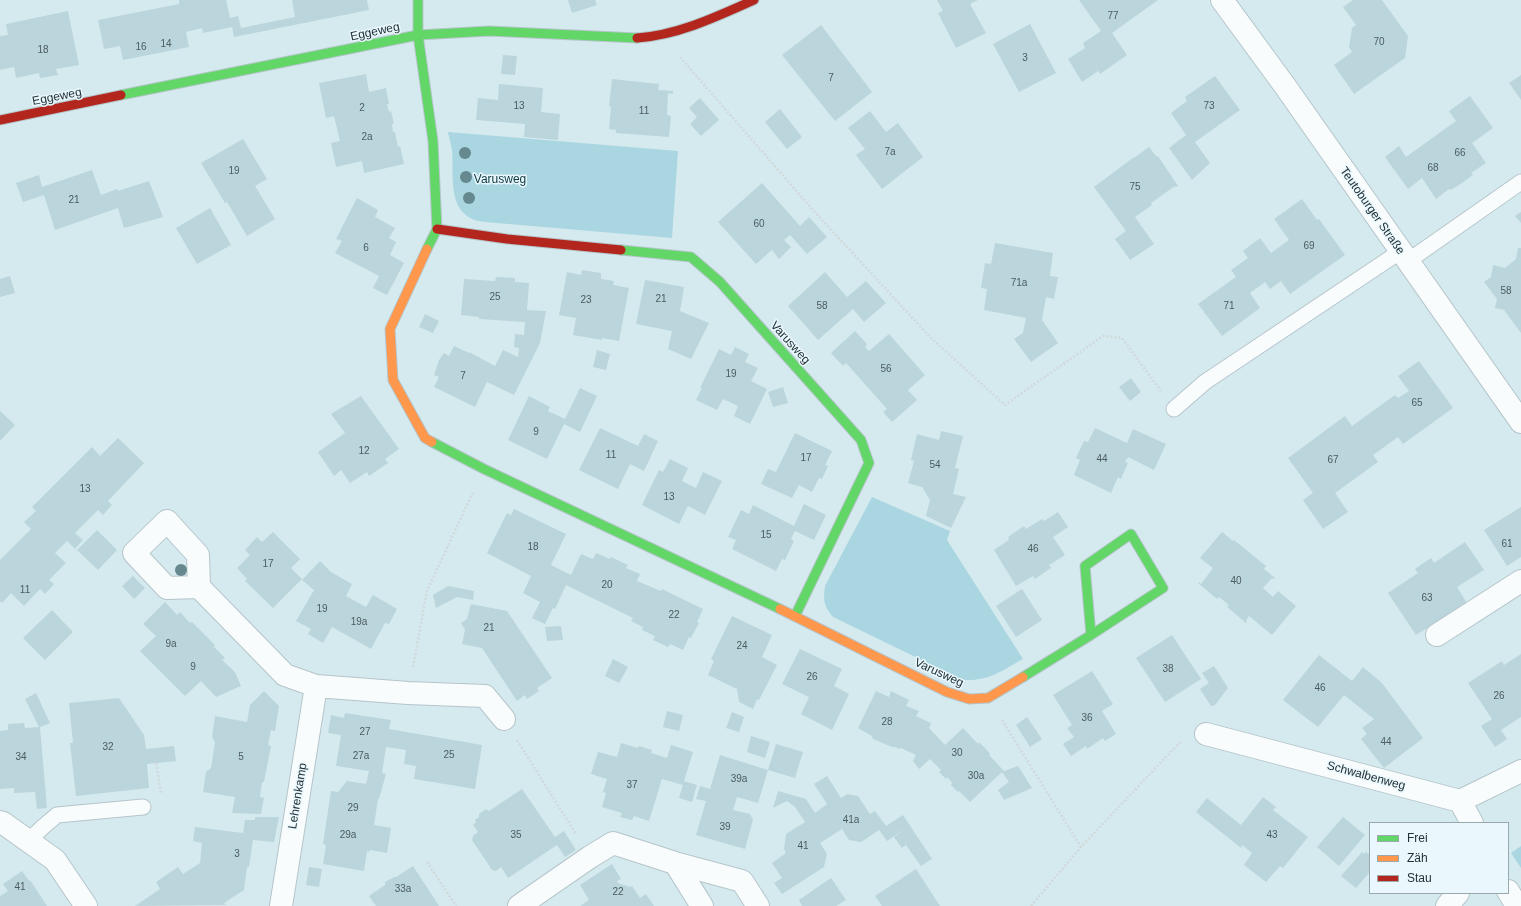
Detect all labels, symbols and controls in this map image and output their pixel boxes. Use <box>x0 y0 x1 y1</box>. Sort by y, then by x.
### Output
house number: 77 <box>1107 10 1119 22</box>
street label: Eggeweg <box>349 20 401 44</box>
house number: 70 <box>1373 36 1385 48</box>
house number: 14 <box>160 38 172 50</box>
house number: 16 <box>135 41 147 53</box>
house number: 18 <box>37 44 49 56</box>
house number: 3 <box>1022 52 1028 64</box>
house number: 7 <box>828 72 834 84</box>
street label: Eggeweg <box>31 85 83 109</box>
house number: 13 <box>513 100 525 112</box>
house number: 73 <box>1203 100 1215 112</box>
house number: 2 <box>359 102 365 114</box>
house number: 11 <box>639 105 649 117</box>
house number: 2a <box>361 131 373 143</box>
house number: 7a <box>884 146 896 158</box>
house number: 66 <box>1454 147 1466 159</box>
house number: 68 <box>1427 162 1439 174</box>
house number: 19 <box>228 165 240 177</box>
street label: Teutoburger Straße <box>1336 165 1408 257</box>
park label: Varusweg <box>474 173 526 187</box>
house number: 75 <box>1129 181 1141 193</box>
house number: 21 <box>68 194 80 206</box>
house number: 60 <box>753 218 765 230</box>
house number: 69 <box>1303 240 1315 252</box>
house number: 6 <box>363 242 369 254</box>
house number: 71a <box>1011 277 1027 289</box>
house number: 58 <box>1500 285 1512 297</box>
house number: 25 <box>489 291 501 303</box>
house number: 21 <box>655 293 667 305</box>
house number: 23 <box>580 294 592 306</box>
house number: 58 <box>816 300 828 312</box>
house number: 71 <box>1223 300 1235 312</box>
street label: Varusweg <box>767 319 813 367</box>
house number: 56 <box>880 363 892 375</box>
house number: 19 <box>725 368 737 380</box>
house number: 7 <box>460 370 466 382</box>
house number: 65 <box>1411 397 1423 409</box>
house number: 9 <box>533 426 539 438</box>
house number: 12 <box>358 445 370 457</box>
house number: 11 <box>606 449 616 461</box>
house number: 17 <box>800 452 812 464</box>
house number: 44 <box>1096 453 1108 465</box>
house number: 67 <box>1327 454 1339 466</box>
house number: 54 <box>929 459 941 471</box>
house number: 13 <box>79 483 91 495</box>
house number: 13 <box>663 491 675 503</box>
house number: 15 <box>760 529 772 541</box>
house number: 61 <box>1501 538 1513 550</box>
house number: 18 <box>527 541 539 553</box>
house number: 46 <box>1027 543 1039 555</box>
house number: 17 <box>262 558 274 570</box>
house number: 40 <box>1230 575 1242 587</box>
house number: 20 <box>601 579 613 591</box>
house number: 11 <box>20 584 30 596</box>
house number: 63 <box>1421 592 1433 604</box>
house number: 19 <box>316 603 328 615</box>
house number: 22 <box>668 609 680 621</box>
house number: 19a <box>351 616 367 628</box>
house number: 21 <box>483 622 495 634</box>
house number: 9a <box>165 638 177 650</box>
house number: 24 <box>736 640 748 652</box>
street label: Varusweg <box>912 655 966 691</box>
house number: 9 <box>190 661 196 673</box>
house number: 38 <box>1162 663 1174 675</box>
house number: 26 <box>806 671 818 683</box>
house number: 46 <box>1314 682 1326 694</box>
house number: 26 <box>1493 690 1505 702</box>
house number: 36 <box>1081 712 1093 724</box>
house number: 28 <box>881 716 893 728</box>
house number: 27 <box>359 726 371 738</box>
house number: 44 <box>1380 736 1392 748</box>
house number: 32 <box>102 741 114 753</box>
house number: 30 <box>951 747 963 759</box>
house number: 25 <box>443 749 455 761</box>
house number: 27a <box>353 750 369 762</box>
house number: 34 <box>15 751 27 763</box>
house number: 5 <box>238 751 244 763</box>
street label: Schwalbenweg <box>1325 759 1407 793</box>
street label: Lehrenkamp <box>286 762 310 830</box>
house number: 30a <box>968 770 984 782</box>
house number: 39a <box>731 773 747 785</box>
house number: 37 <box>626 779 638 791</box>
house number: 29 <box>347 802 359 814</box>
house number: 41a <box>843 814 859 826</box>
house number: 39 <box>719 821 731 833</box>
legend <box>1369 822 1509 894</box>
house number: 29a <box>340 829 356 841</box>
house number: 35 <box>510 829 522 841</box>
house number: 43 <box>1266 829 1278 841</box>
text: Frei <box>1407 831 1428 845</box>
house number: 41 <box>797 840 809 852</box>
house number: 3 <box>234 848 240 860</box>
text: Zäh <box>1407 851 1428 865</box>
text: Stau <box>1407 871 1432 885</box>
house number: 41 <box>14 881 26 893</box>
house number: 33a <box>395 883 411 895</box>
house number: 22 <box>612 886 624 898</box>

